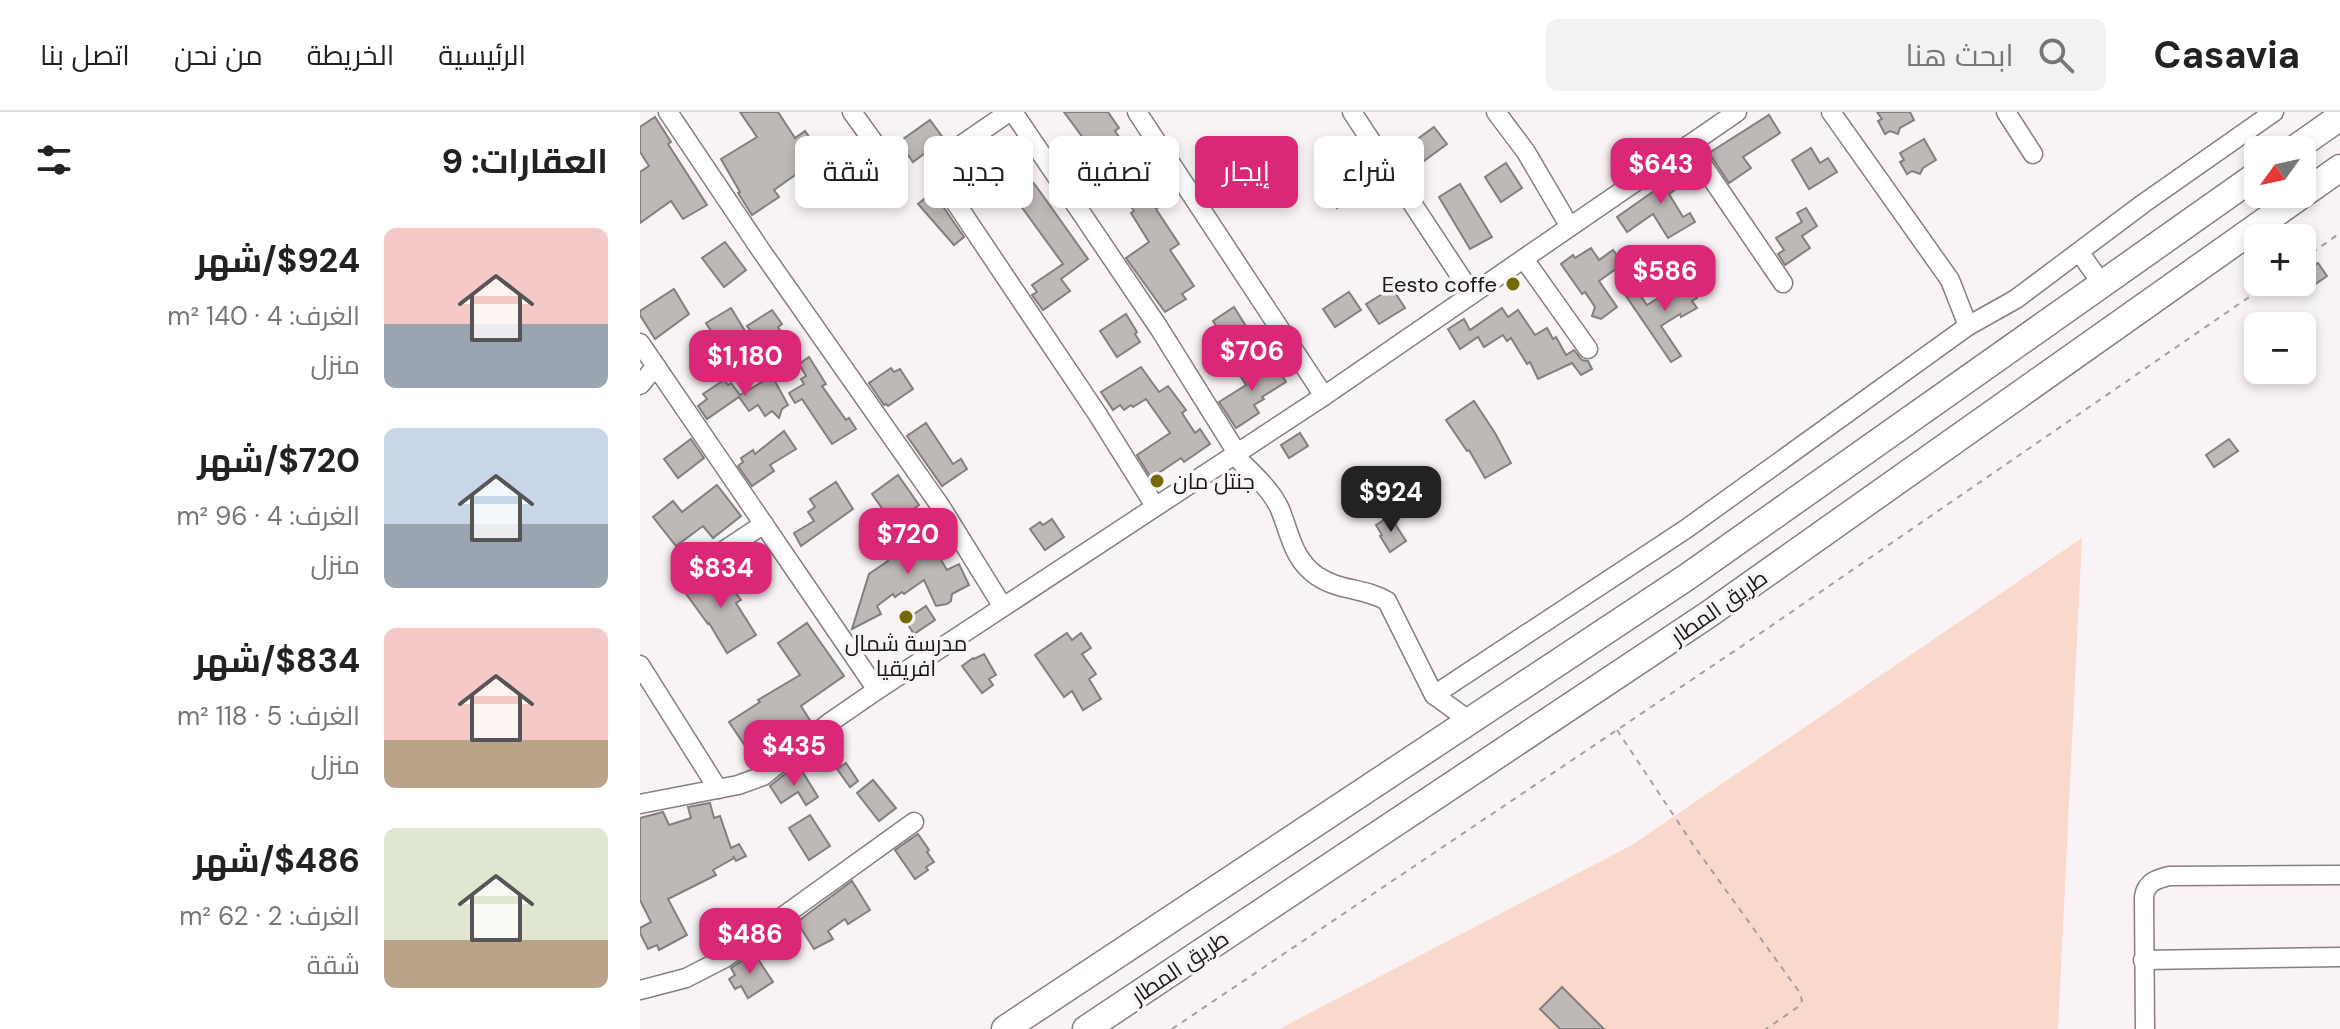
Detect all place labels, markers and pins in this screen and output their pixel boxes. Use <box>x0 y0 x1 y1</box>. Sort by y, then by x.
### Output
pin: $643 <box>1614 138 1708 206</box>
pin: $586 <box>1618 245 1712 313</box>
place label: Eesto coffe <box>1382 270 1497 299</box>
marker: Eesto coffe <box>1504 275 1522 293</box>
pin: $706 <box>1205 325 1299 393</box>
pin: $1,180 <box>680 330 810 398</box>
pin: $924 <box>1344 466 1438 534</box>
place label: جنتل مان <box>1173 467 1255 496</box>
marker: جنتل مان <box>1148 472 1166 490</box>
pin: $720 <box>861 508 955 576</box>
pin: $834 <box>674 542 768 610</box>
marker: مدرسة شمال افريقيا <box>897 608 915 626</box>
place label: مدرسة شمال افريقيا <box>845 629 967 683</box>
pin: $435 <box>747 720 841 788</box>
pin: $486 <box>703 908 797 976</box>

